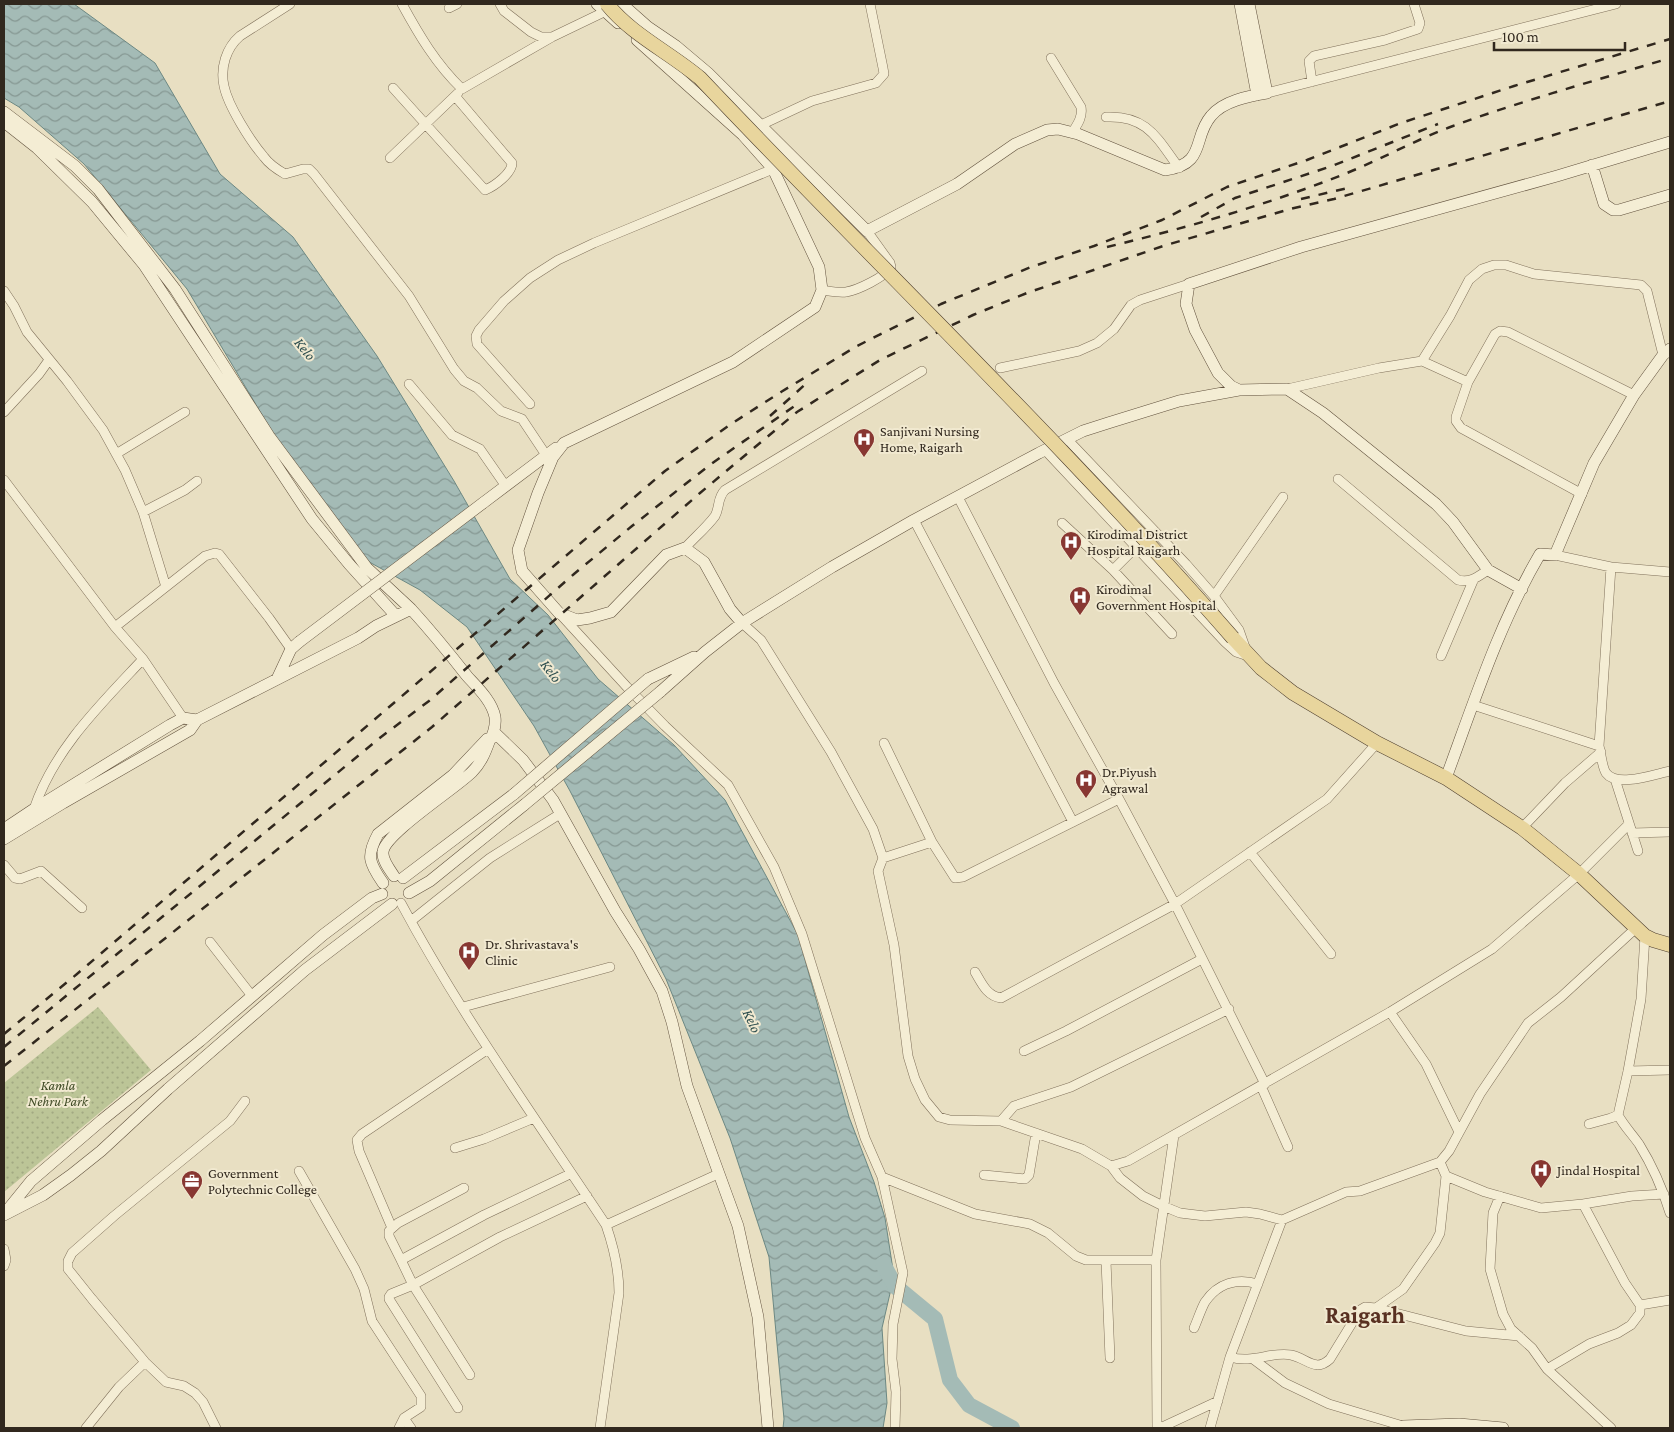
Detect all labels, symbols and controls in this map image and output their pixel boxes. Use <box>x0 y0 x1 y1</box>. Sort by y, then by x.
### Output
scale bar <box>1494 20 1625 52</box>
text: 100 m <box>1502 29 1539 45</box>
water label: Kelo <box>291 335 319 363</box>
place label: Sanjivani Nursing Home, Raigarh <box>880 423 979 455</box>
hospital icon: Sanjivani Nursing Home, Raigarh <box>852 427 876 458</box>
place label: Kirodimal District Hospital Raigarh <box>1087 526 1188 558</box>
hospital icon: Kirodimal District Hospital Raigarh <box>1059 530 1083 561</box>
place label: Kirodimal Government Hospital <box>1096 581 1217 613</box>
hospital icon: Kirodimal Government Hospital <box>1068 585 1092 616</box>
water label: Kelo <box>537 657 565 685</box>
place label: Dr.Piyush Agrawal <box>1102 764 1157 796</box>
hospital icon: Dr.Piyush Agrawal <box>1074 768 1098 799</box>
place label: Dr. Shrivastava's Clinic <box>485 936 578 968</box>
hospital icon: Dr. Shrivastava's Clinic <box>457 940 481 971</box>
water label: Kelo <box>740 1007 764 1035</box>
park label: Kamla Nehru Park <box>28 1077 89 1109</box>
hospital icon: Jindal Hospital <box>1529 1158 1553 1189</box>
place label: Jindal Hospital <box>1555 1162 1640 1178</box>
place label: Government Polytechnic College <box>208 1165 317 1197</box>
office icon: Government Polytechnic College <box>180 1169 204 1200</box>
district label: Raigarh <box>1325 1301 1405 1328</box>

